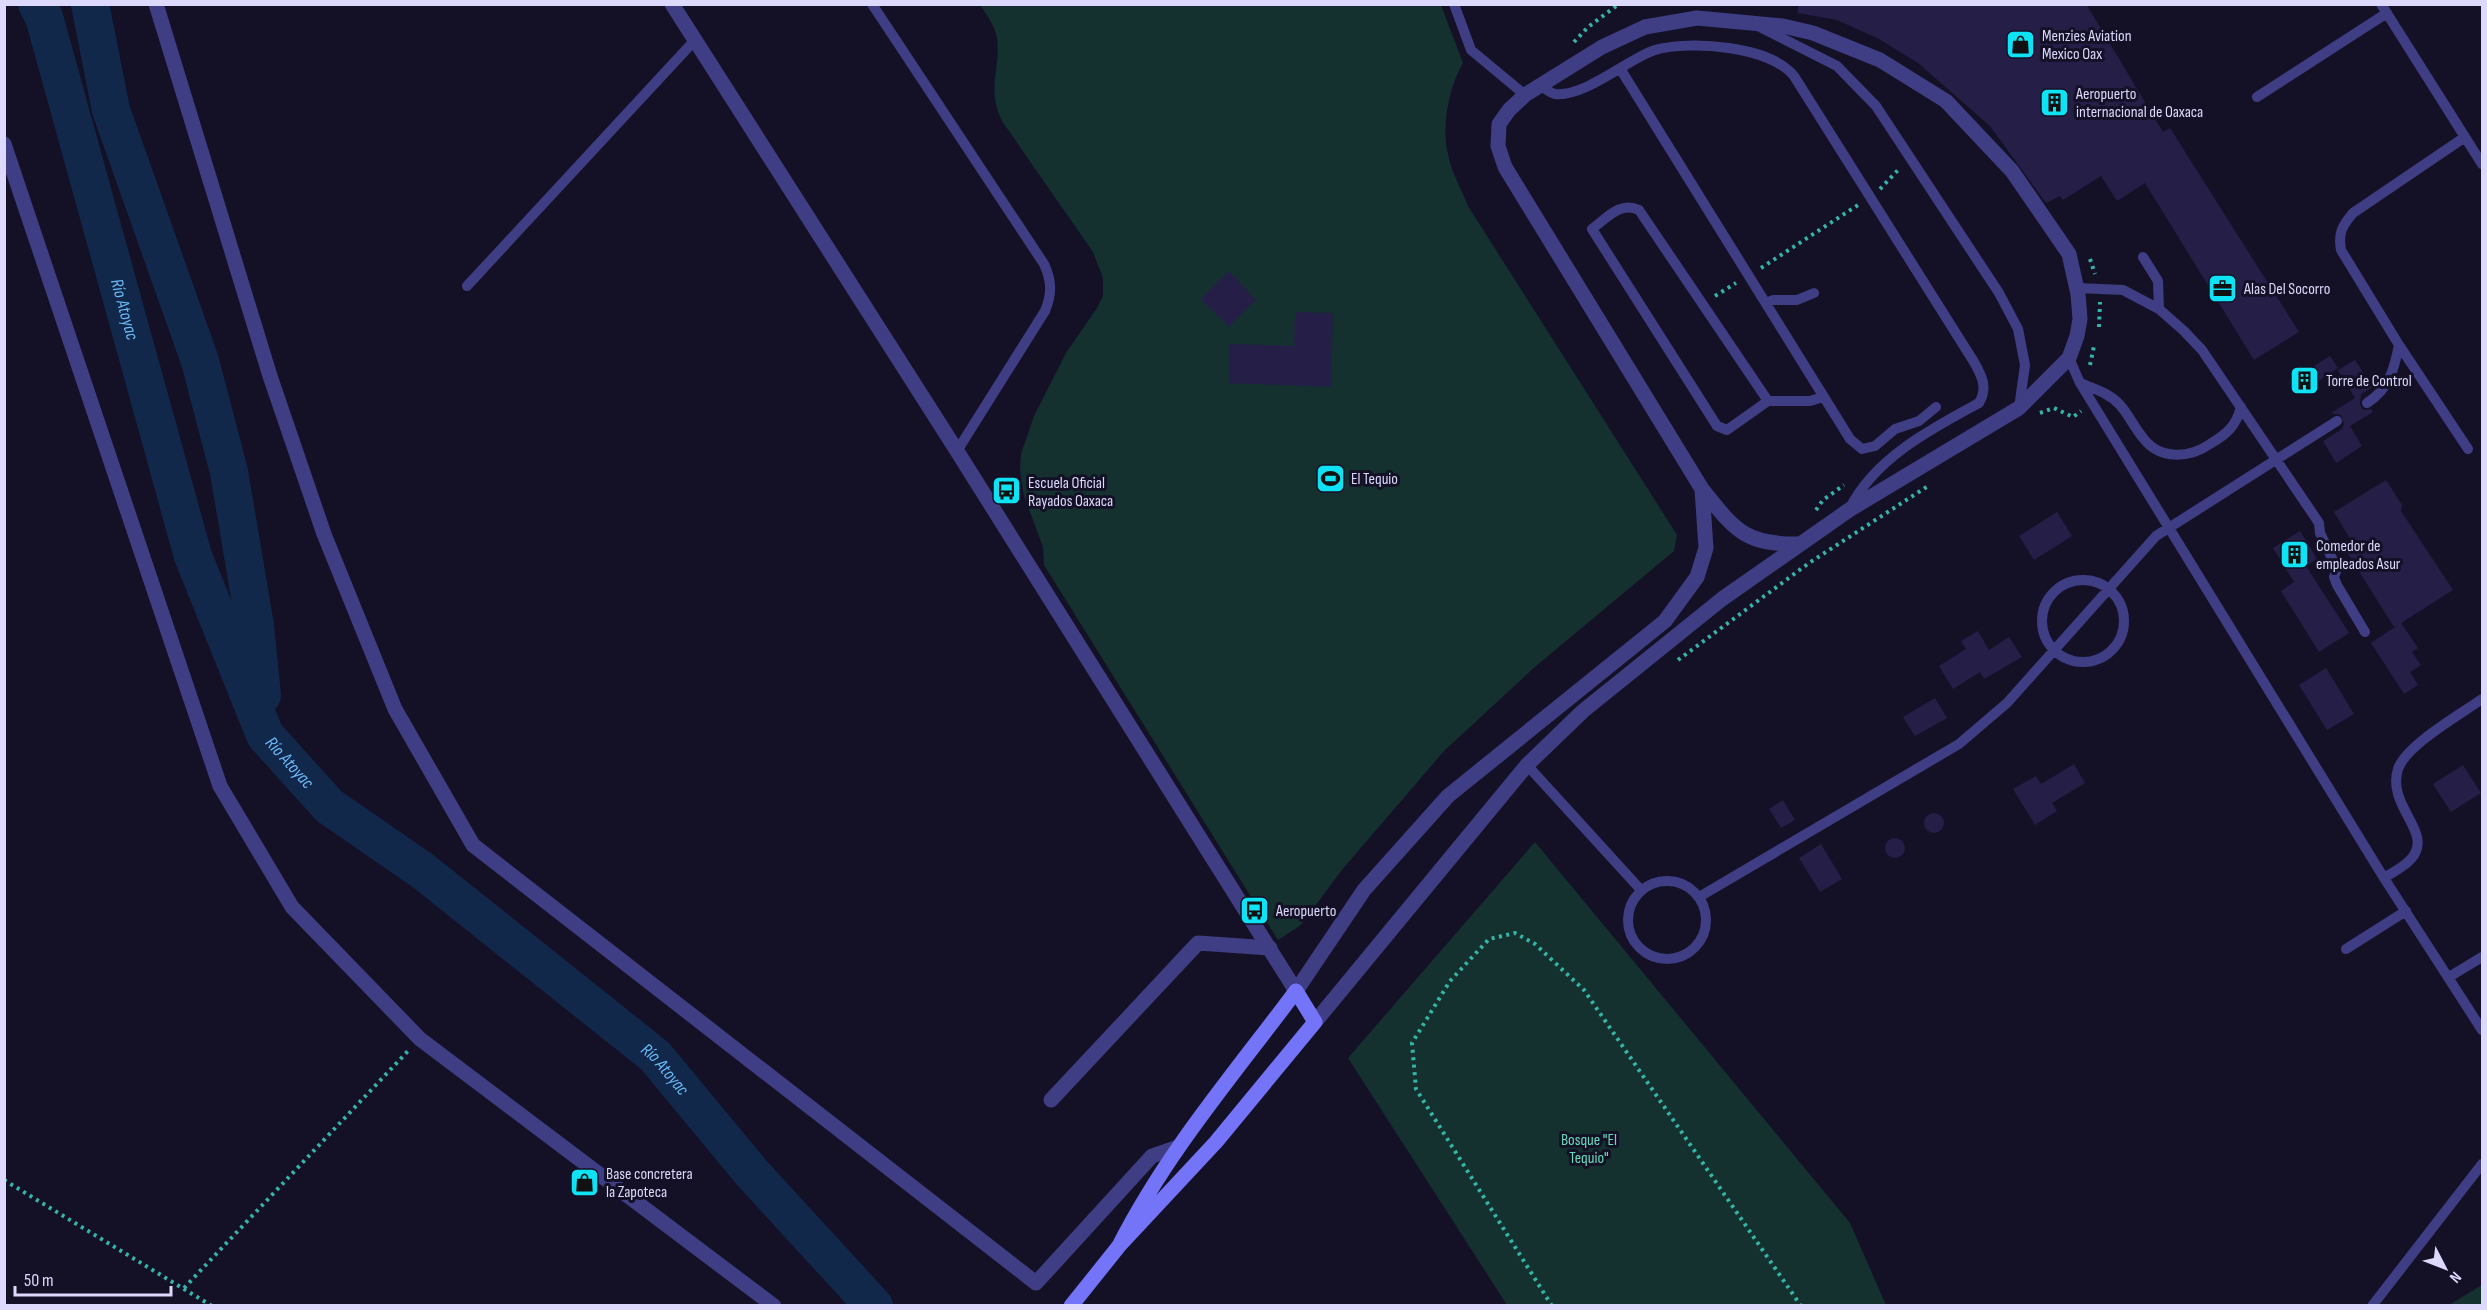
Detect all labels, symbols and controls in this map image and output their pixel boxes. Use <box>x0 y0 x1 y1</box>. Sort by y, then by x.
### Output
place label: Menzies Aviation Mexico Oax <box>2042 27 2132 64</box>
shop icon: Menzies Aviation Mexico Oax <box>2005 28 2037 60</box>
place label: Aeropuerto internacional de Oaxaca <box>2075 85 2203 122</box>
building icon: Aeropuerto internacional de Oaxaca <box>2039 86 2071 118</box>
office icon: Alas Del Socorro <box>2207 272 2239 304</box>
water label: Río Atoyac <box>106 276 143 342</box>
place label: Alas Del Socorro <box>2243 280 2330 299</box>
building icon: Torre de Control <box>2289 364 2321 396</box>
place label: Torre de Control <box>2326 372 2412 391</box>
sports icon: El Tequio <box>1314 462 1346 494</box>
place label: El Tequio <box>1351 470 1398 489</box>
place label: Escuela Oficial Rayados Oaxaca <box>1028 474 1113 511</box>
bus stop icon: Escuela Oficial Rayados Oaxaca <box>991 475 1023 507</box>
place label: Comedor de empleados Asur <box>2316 537 2401 574</box>
building icon: Comedor de empleados Asur <box>2279 538 2311 570</box>
water label: Río Atoyac <box>261 733 318 793</box>
bus stop icon: Aeropuerto <box>1239 894 1271 926</box>
place label: Aeropuerto <box>1275 902 1336 921</box>
water label: Río Atoyac <box>637 1039 693 1100</box>
park label: Bosque "El Tequio" <box>1561 1131 1617 1168</box>
place label: Base concretera la Zapoteca <box>606 1165 693 1202</box>
shop icon: Base concretera la Zapoteca <box>569 1166 601 1198</box>
north arrow <box>2415 1238 2475 1298</box>
scale bar <box>15 1259 171 1297</box>
text: N <box>2445 1268 2465 1287</box>
text: 50 m <box>24 1270 54 1291</box>

